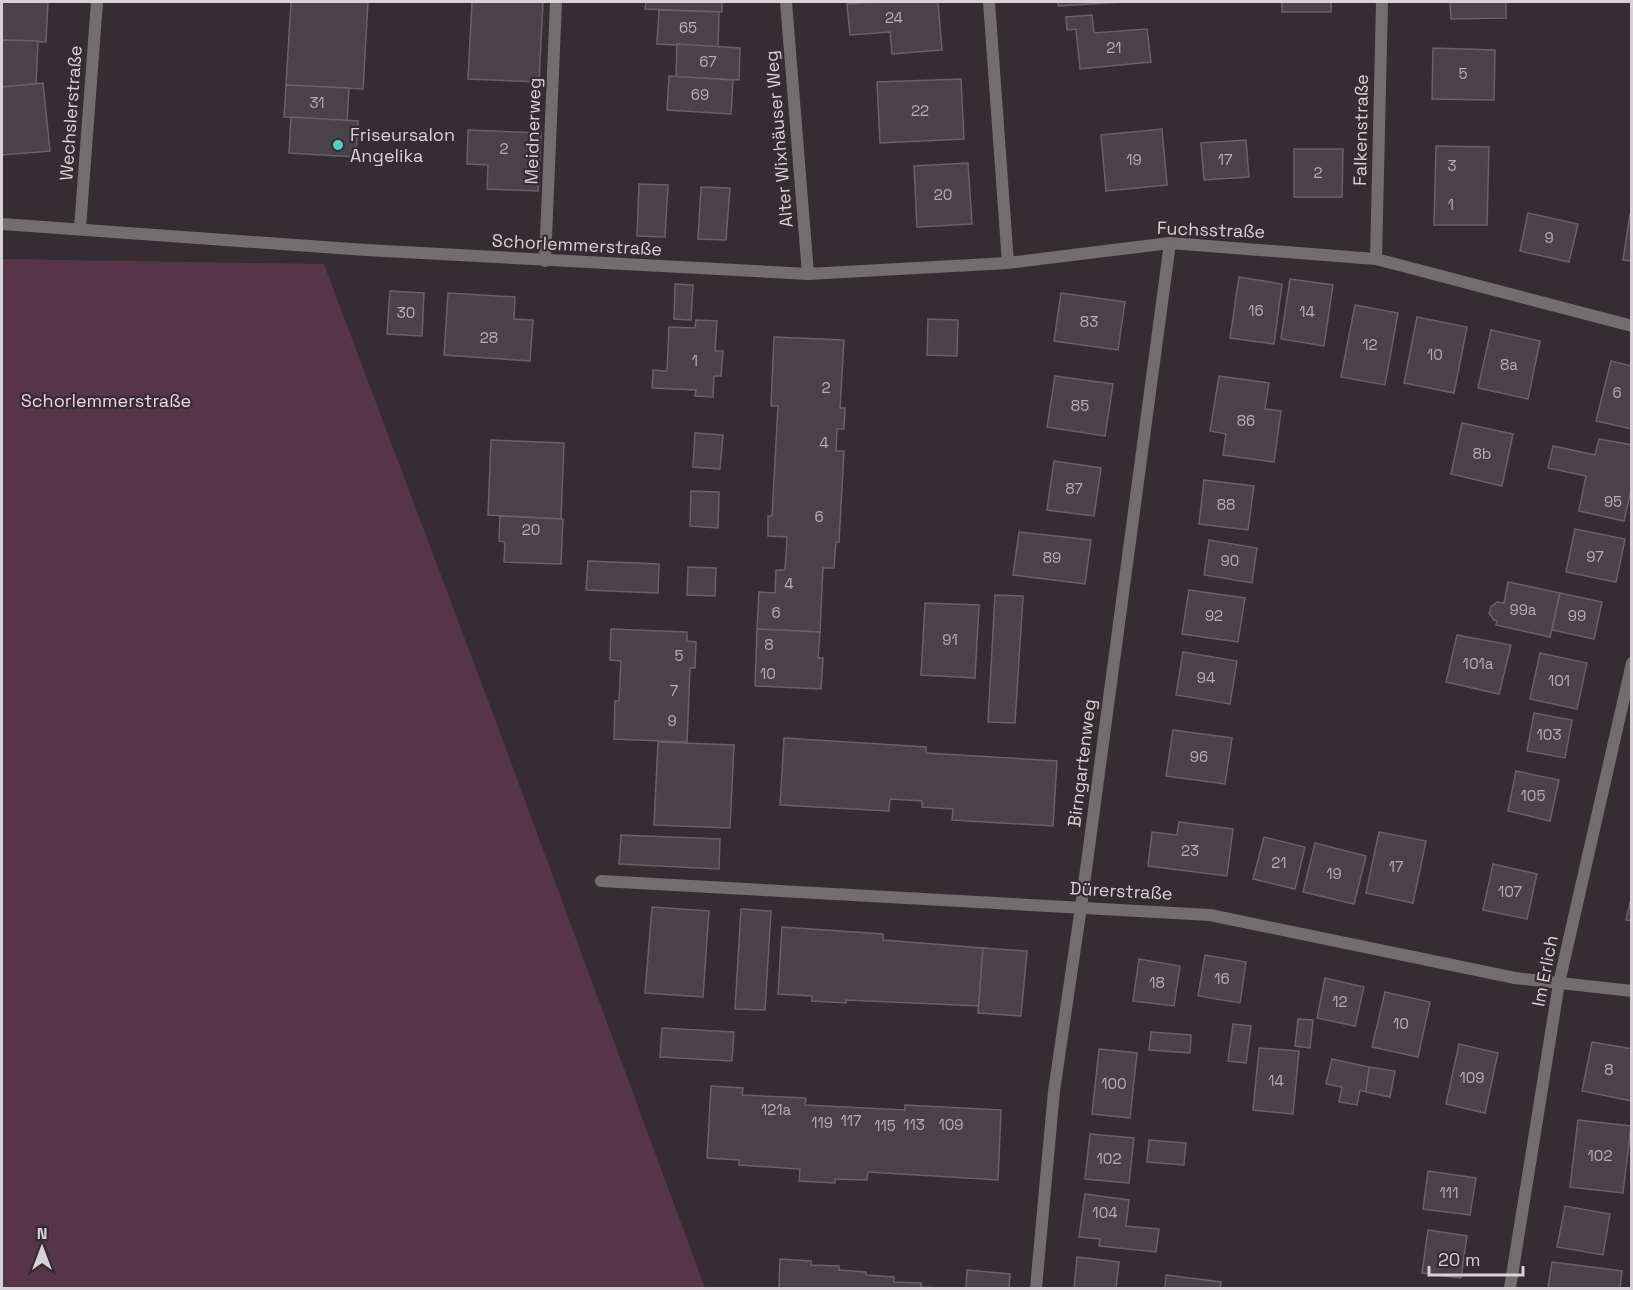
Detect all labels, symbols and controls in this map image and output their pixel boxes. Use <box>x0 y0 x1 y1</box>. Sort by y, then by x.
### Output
house number: 24 <box>885 8 903 27</box>
house number: 65 <box>679 18 697 37</box>
house number: 21 <box>1106 38 1122 57</box>
street label: Wechslerstraße <box>54 45 87 181</box>
street label: Alter Wixhäuser Weg <box>759 49 798 229</box>
house number: 67 <box>699 52 717 71</box>
house number: 5 <box>1459 64 1468 83</box>
street label: Falkenstraße <box>1348 74 1373 186</box>
street label: Meidnerweg <box>519 77 546 185</box>
house number: 69 <box>691 85 709 104</box>
house number: 31 <box>309 93 325 112</box>
house number: 22 <box>911 101 929 120</box>
place label: Friseursalon Angelika <box>350 123 455 167</box>
marker: Friseursalon Angelika <box>331 138 345 152</box>
house number: 2 <box>499 139 509 158</box>
house number: 19 <box>1126 150 1142 169</box>
house number: 17 <box>1218 150 1232 169</box>
house number: 3 <box>1447 156 1457 175</box>
house number: 2 <box>1313 163 1323 182</box>
house number: 20 <box>934 185 952 204</box>
house number: 1 <box>1448 195 1454 214</box>
street label: Fuchsstraße <box>1156 216 1266 243</box>
house number: 9 <box>1544 228 1554 247</box>
street label: Schorlemmerstraße <box>491 229 663 260</box>
house number: 16 <box>1248 301 1264 320</box>
house number: 14 <box>1299 302 1315 321</box>
house number: 30 <box>397 303 415 322</box>
house number: 83 <box>1080 312 1098 331</box>
house number: 28 <box>480 328 498 347</box>
house number: 12 <box>1362 335 1378 354</box>
house number: 10 <box>1427 345 1443 364</box>
house number: 1 <box>692 351 698 370</box>
house number: 8a <box>1500 355 1518 374</box>
house number: 2 <box>821 378 831 397</box>
house number: 6 <box>1612 383 1622 402</box>
park label: Schorlemmerstraße <box>21 389 191 412</box>
house number: 85 <box>1071 396 1089 415</box>
house number: 86 <box>1237 411 1255 430</box>
house number: 4 <box>819 433 829 452</box>
house number: 8b <box>1472 444 1492 463</box>
house number: 87 <box>1065 479 1083 498</box>
house number: 95 <box>1604 492 1622 511</box>
house number: 88 <box>1217 495 1235 514</box>
house number: 6 <box>814 507 824 526</box>
house number: 20 <box>522 520 540 539</box>
house number: 97 <box>1586 547 1604 566</box>
house number: 89 <box>1043 548 1061 567</box>
house number: 90 <box>1221 551 1239 570</box>
house number: 4 <box>784 574 794 593</box>
house number: 99a <box>1510 600 1537 619</box>
house number: 6 <box>771 603 781 622</box>
house number: 92 <box>1205 606 1223 625</box>
house number: 99 <box>1568 606 1586 625</box>
house number: 91 <box>942 630 958 649</box>
house number: 8 <box>764 635 774 654</box>
house number: 5 <box>675 646 684 665</box>
house number: 101a <box>1463 654 1494 673</box>
house number: 10 <box>760 664 776 683</box>
house number: 94 <box>1197 668 1215 687</box>
house number: 101 <box>1548 671 1570 690</box>
house number: 7 <box>670 681 678 700</box>
street label: Birngartenweg <box>1062 698 1101 828</box>
house number: 9 <box>667 711 677 730</box>
house number: 103 <box>1537 725 1561 744</box>
house number: 96 <box>1190 747 1208 766</box>
house number: 105 <box>1521 786 1545 805</box>
house number: 23 <box>1181 841 1199 860</box>
house number: 21 <box>1271 853 1287 872</box>
house number: 17 <box>1389 857 1403 876</box>
house number: 19 <box>1326 864 1342 883</box>
street label: Dürerstraße <box>1069 876 1173 905</box>
house number: 107 <box>1498 882 1522 901</box>
street label: Im Erlich <box>1526 933 1563 1008</box>
house number: 16 <box>1214 969 1230 988</box>
house number: 18 <box>1149 973 1165 992</box>
house number: 12 <box>1332 992 1348 1011</box>
house number: 10 <box>1393 1014 1409 1033</box>
house number: 8 <box>1604 1060 1614 1079</box>
house number: 109 <box>1459 1068 1485 1087</box>
house number: 14 <box>1268 1071 1284 1090</box>
house number: 100 <box>1101 1074 1127 1093</box>
house number: 121a <box>761 1100 791 1119</box>
house number: 117 <box>840 1111 862 1130</box>
house number: 119 <box>811 1113 833 1132</box>
house number: 113 <box>903 1115 925 1134</box>
house number: 109 <box>938 1115 964 1134</box>
house number: 115 <box>874 1116 896 1135</box>
house number: 102 <box>1588 1146 1612 1165</box>
house number: 102 <box>1097 1149 1121 1168</box>
house number: 111 <box>1440 1183 1458 1202</box>
house number: 104 <box>1092 1203 1118 1222</box>
north arrow <box>12 1218 72 1278</box>
text: N <box>37 1223 47 1244</box>
scale bar <box>1429 1239 1524 1277</box>
text: 20 m <box>1438 1248 1481 1271</box>

